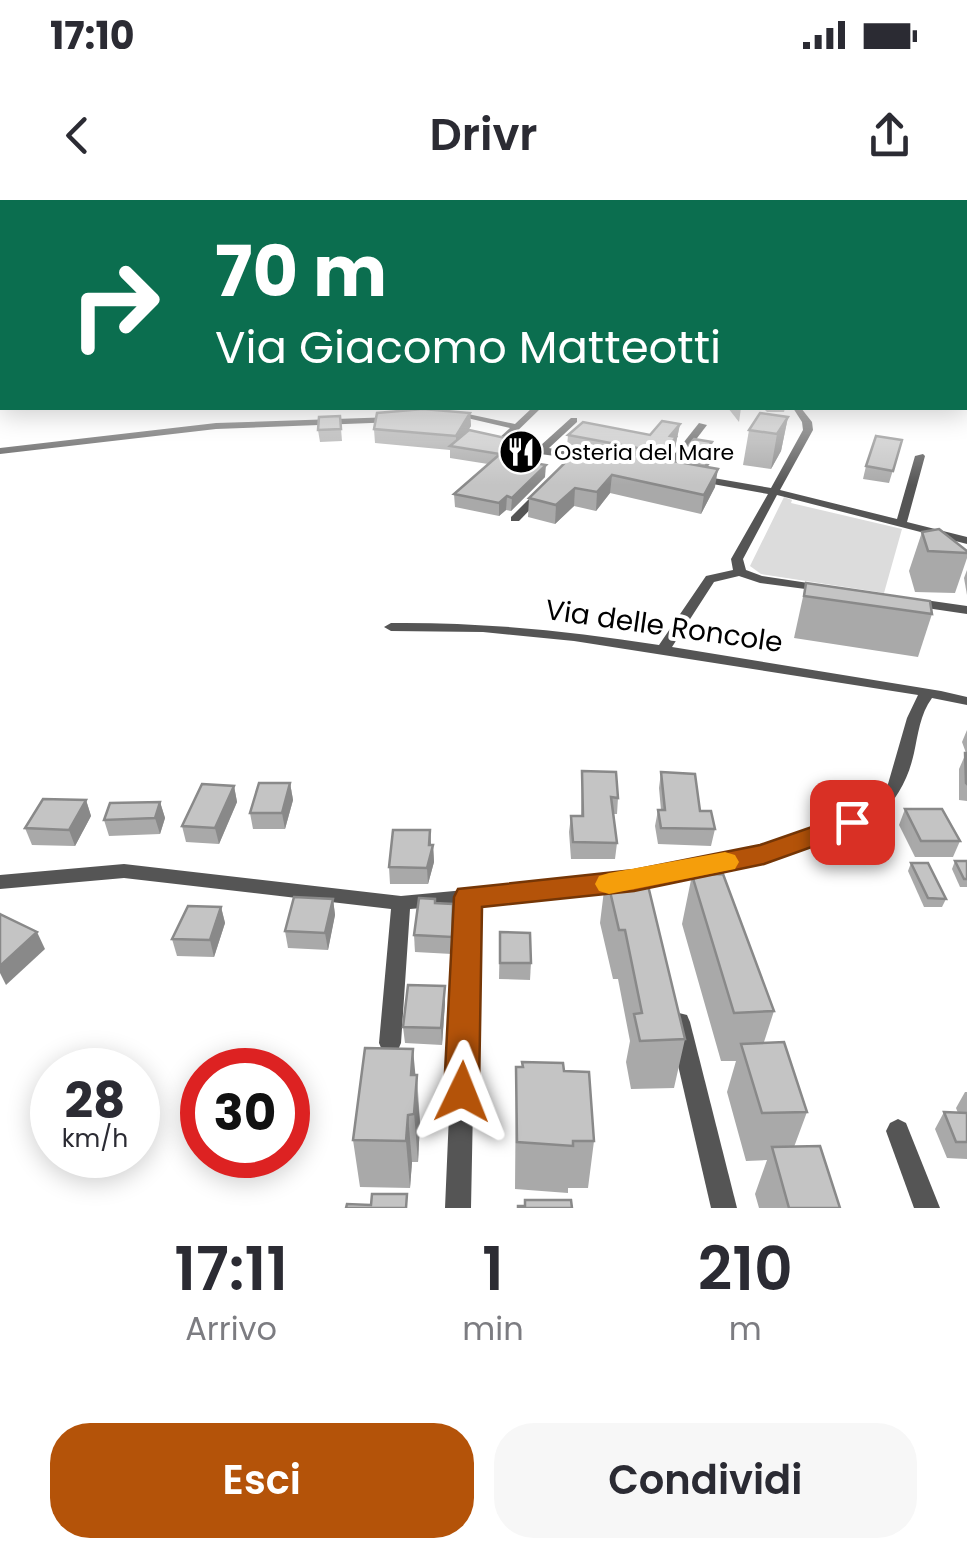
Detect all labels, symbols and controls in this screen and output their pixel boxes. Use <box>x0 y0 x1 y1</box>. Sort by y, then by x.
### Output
text: 17:10 <box>50 9 134 62</box>
text: Drivr <box>429 103 538 166</box>
icon: back <box>50 108 105 163</box>
icon: share <box>862 108 917 163</box>
text: 70 m <box>215 222 387 321</box>
icon: right <box>50 240 180 370</box>
text: Via Giacomo Matteotti <box>215 316 721 379</box>
restaurant icon: Osteria del Mare <box>498 429 544 475</box>
place label: Osteria del Mare <box>554 437 734 468</box>
street label: Via delle Roncole <box>543 590 785 662</box>
pin <box>810 780 895 865</box>
icon: arrive <box>825 795 880 850</box>
position arrow <box>410 1040 514 1144</box>
speed limit sign: 30 <box>180 1048 310 1178</box>
text: 28 <box>65 1065 125 1136</box>
text: km/h <box>62 1121 128 1156</box>
text: 17:11 <box>174 1227 288 1311</box>
text: 1 <box>482 1227 504 1311</box>
text: 210 <box>698 1227 793 1311</box>
text: Arrivo <box>185 1306 277 1351</box>
text: min <box>462 1306 524 1351</box>
text: m <box>729 1306 762 1351</box>
button: Esci <box>50 1423 474 1538</box>
button: Condividi <box>494 1423 917 1538</box>

